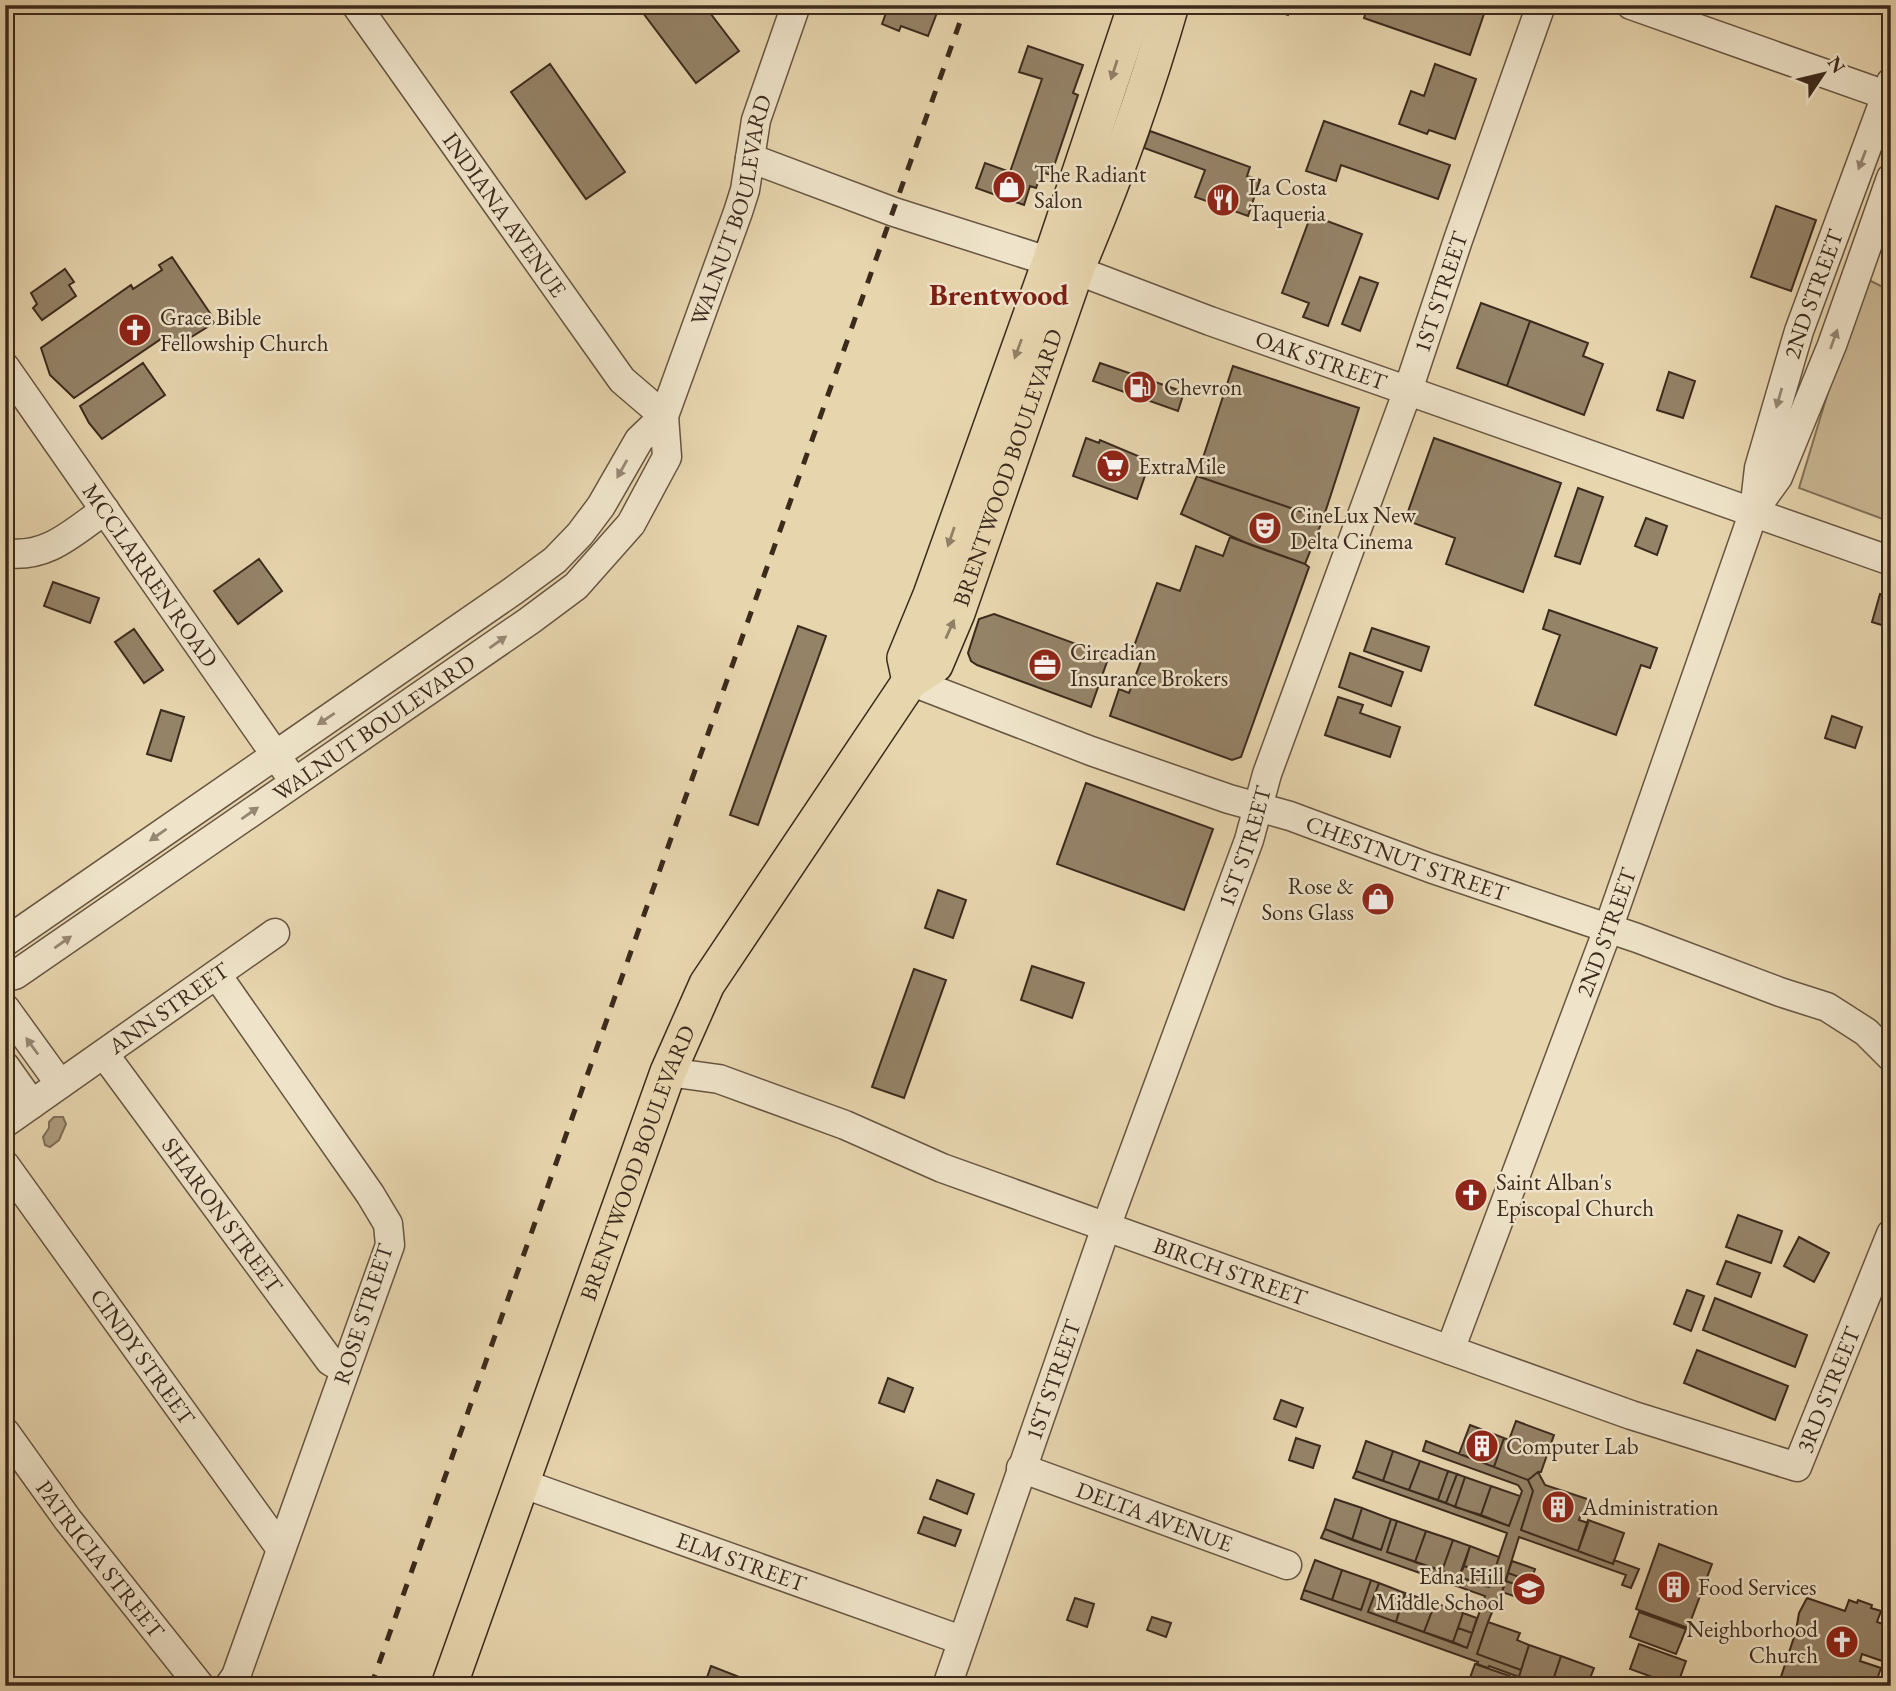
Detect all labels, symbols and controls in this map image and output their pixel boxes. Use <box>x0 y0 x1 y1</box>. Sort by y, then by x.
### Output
north arrow <box>1787 38 1857 108</box>
text: N <box>1822 51 1852 79</box>
one-way arrow <box>1108 60 1119 81</box>
street label: WALNUT BOULEVARD <box>683 91 779 329</box>
street label: INDIANA AVENUE <box>436 126 573 303</box>
one-way arrow <box>1856 150 1867 171</box>
place label: The Radiant Salon <box>1034 159 1147 215</box>
shop icon: The Radiant Salon <box>990 168 1028 206</box>
place label: La Costa Taqueria <box>1248 172 1328 228</box>
restaurant icon: La Costa Taqueria <box>1204 181 1242 219</box>
street label: 2ND STREET <box>1777 225 1850 362</box>
street label: 1ST STREET <box>1407 227 1475 356</box>
district label: Brentwood <box>929 275 1069 314</box>
place label: Grace Bible Fellowship Church <box>160 302 329 358</box>
church icon: Grace Bible Fellowship Church <box>116 311 154 349</box>
street label: OAK STREET <box>1252 323 1391 397</box>
street label: BRENTWOOD BOULEVARD <box>946 325 1069 610</box>
one-way arrow <box>1828 329 1839 350</box>
one-way arrow <box>1012 338 1023 359</box>
fuel station icon: Chevron <box>1121 368 1159 406</box>
place label: Chevron <box>1164 372 1242 402</box>
one-way arrow <box>1773 387 1784 409</box>
supermarket icon: ExtraMile <box>1094 447 1132 485</box>
place label: ExtraMile <box>1138 451 1226 481</box>
one-way arrow <box>616 460 628 479</box>
street label: MCCLARREN ROAD <box>76 477 225 673</box>
place label: CineLux New Delta Cinema <box>1290 500 1416 556</box>
theatre icon: CineLux New Delta Cinema <box>1246 509 1284 547</box>
one-way arrow <box>945 527 956 548</box>
one-way arrow <box>945 619 956 640</box>
one-way arrow <box>489 635 507 649</box>
place label: Circadian Insurance Brokers <box>1070 637 1228 693</box>
office icon: Circadian Insurance Brokers <box>1026 646 1064 684</box>
street label: WALNUT BOULEVARD <box>267 648 481 808</box>
one-way arrow <box>317 712 336 725</box>
street label: 1ST STREET <box>1211 782 1278 911</box>
one-way arrow <box>241 806 259 820</box>
street label: CHESTNUT STREET <box>1302 808 1513 909</box>
one-way arrow <box>149 828 167 842</box>
street label: 2ND STREET <box>1569 863 1643 1001</box>
place label: Rose & Sons Glass <box>1261 871 1354 927</box>
shop icon: Rose & Sons Glass <box>1359 880 1397 918</box>
one-way arrow <box>53 936 73 949</box>
street label: ANN STREET <box>102 955 235 1061</box>
street label: BRENTWOOD BOULEVARD <box>573 1020 702 1305</box>
one-way arrow <box>26 1037 40 1055</box>
street label: SHARON STREET <box>155 1131 290 1299</box>
place label: Saint Alban's Episcopal Church <box>1496 1167 1654 1223</box>
church icon: Saint Alban's Episcopal Church <box>1452 1176 1490 1214</box>
street label: BIRCH STREET <box>1149 1230 1312 1313</box>
street label: ROSE STREET <box>326 1239 400 1388</box>
street label: CINDY STREET <box>84 1282 202 1431</box>
street label: 1ST STREET <box>1018 1315 1088 1444</box>
street label: 3RD STREET <box>1789 1322 1867 1457</box>
building icon: Computer Lab <box>1463 1427 1501 1465</box>
place label: Computer Lab <box>1506 1431 1639 1461</box>
street label: PATRICIA STREET <box>29 1474 172 1645</box>
street label: DELTA AVENUE <box>1072 1474 1237 1559</box>
building icon: Administration <box>1539 1488 1577 1526</box>
place label: Administration <box>1581 1492 1719 1522</box>
street label: ELM STREET <box>672 1525 811 1599</box>
place label: Edna Hill Middle School <box>1375 1561 1504 1617</box>
building icon: Food Services <box>1655 1568 1693 1606</box>
school or university icon: Edna Hill Middle School <box>1510 1570 1548 1608</box>
place label: Food Services <box>1698 1572 1816 1602</box>
place label: Neighborhood Church <box>1686 1614 1818 1670</box>
church icon: Neighborhood Church <box>1823 1623 1861 1661</box>

